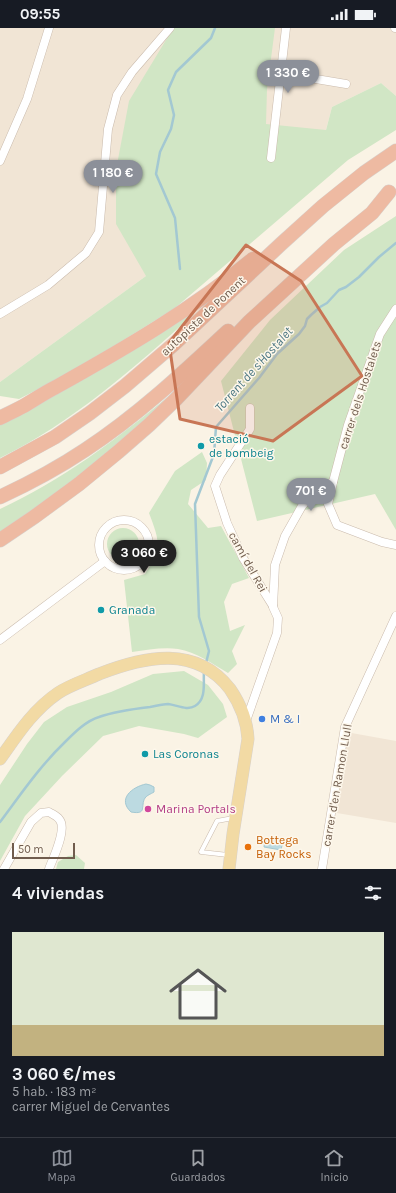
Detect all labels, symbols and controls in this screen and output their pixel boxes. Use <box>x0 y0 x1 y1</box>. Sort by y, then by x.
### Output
text: 09:55 <box>20 5 60 23</box>
pin: 1 330 € <box>251 60 325 94</box>
text: 1 330 € <box>266 65 310 80</box>
pin: 1 180 € <box>76 160 150 194</box>
text: 1 180 € <box>93 165 133 180</box>
street label: autopista de Ponent <box>158 273 248 359</box>
water label: Torrent de s'Hostalet <box>211 323 296 415</box>
street label: carrer dels Hostalets <box>336 339 384 451</box>
place label: estació de bombeig <box>209 432 274 460</box>
marker: estació de bombeig <box>196 441 206 451</box>
pin: 701 € <box>283 478 339 512</box>
text: 701 € <box>296 483 326 498</box>
street label: camí del Rei <box>226 529 270 595</box>
pin: 3 060 € <box>107 540 181 574</box>
text: 3 060 € <box>120 545 168 560</box>
place label: Granada <box>109 603 155 617</box>
marker: Granada <box>96 605 106 615</box>
place label: M & I <box>270 712 300 726</box>
marker: M & I <box>257 714 267 724</box>
street label: carrer d'en Ramon Llull <box>319 722 355 848</box>
place label: Las Coronas <box>153 747 219 761</box>
marker: Las Coronas <box>140 749 150 759</box>
place label: Marina Portals <box>156 802 236 816</box>
marker: Marina Portals <box>143 804 153 814</box>
place label: Bottega Bay Rocks <box>256 833 312 861</box>
scale bar <box>12 841 75 860</box>
marker: Bottega Bay Rocks <box>243 842 253 852</box>
text: 50 m <box>18 843 44 856</box>
icon: filters <box>362 882 384 904</box>
text: 4 viviendas <box>12 883 104 903</box>
icon: home <box>162 958 234 1030</box>
text: 3 060 €/mes <box>12 1064 116 1084</box>
text: 5 hab. · 183 m² <box>12 1084 96 1099</box>
text: carrer Miguel de Cervantes <box>12 1099 170 1114</box>
tab: Mapa <box>48 1147 75 1184</box>
tab: Guardados <box>171 1147 225 1184</box>
tab: Inicio <box>320 1147 348 1184</box>

